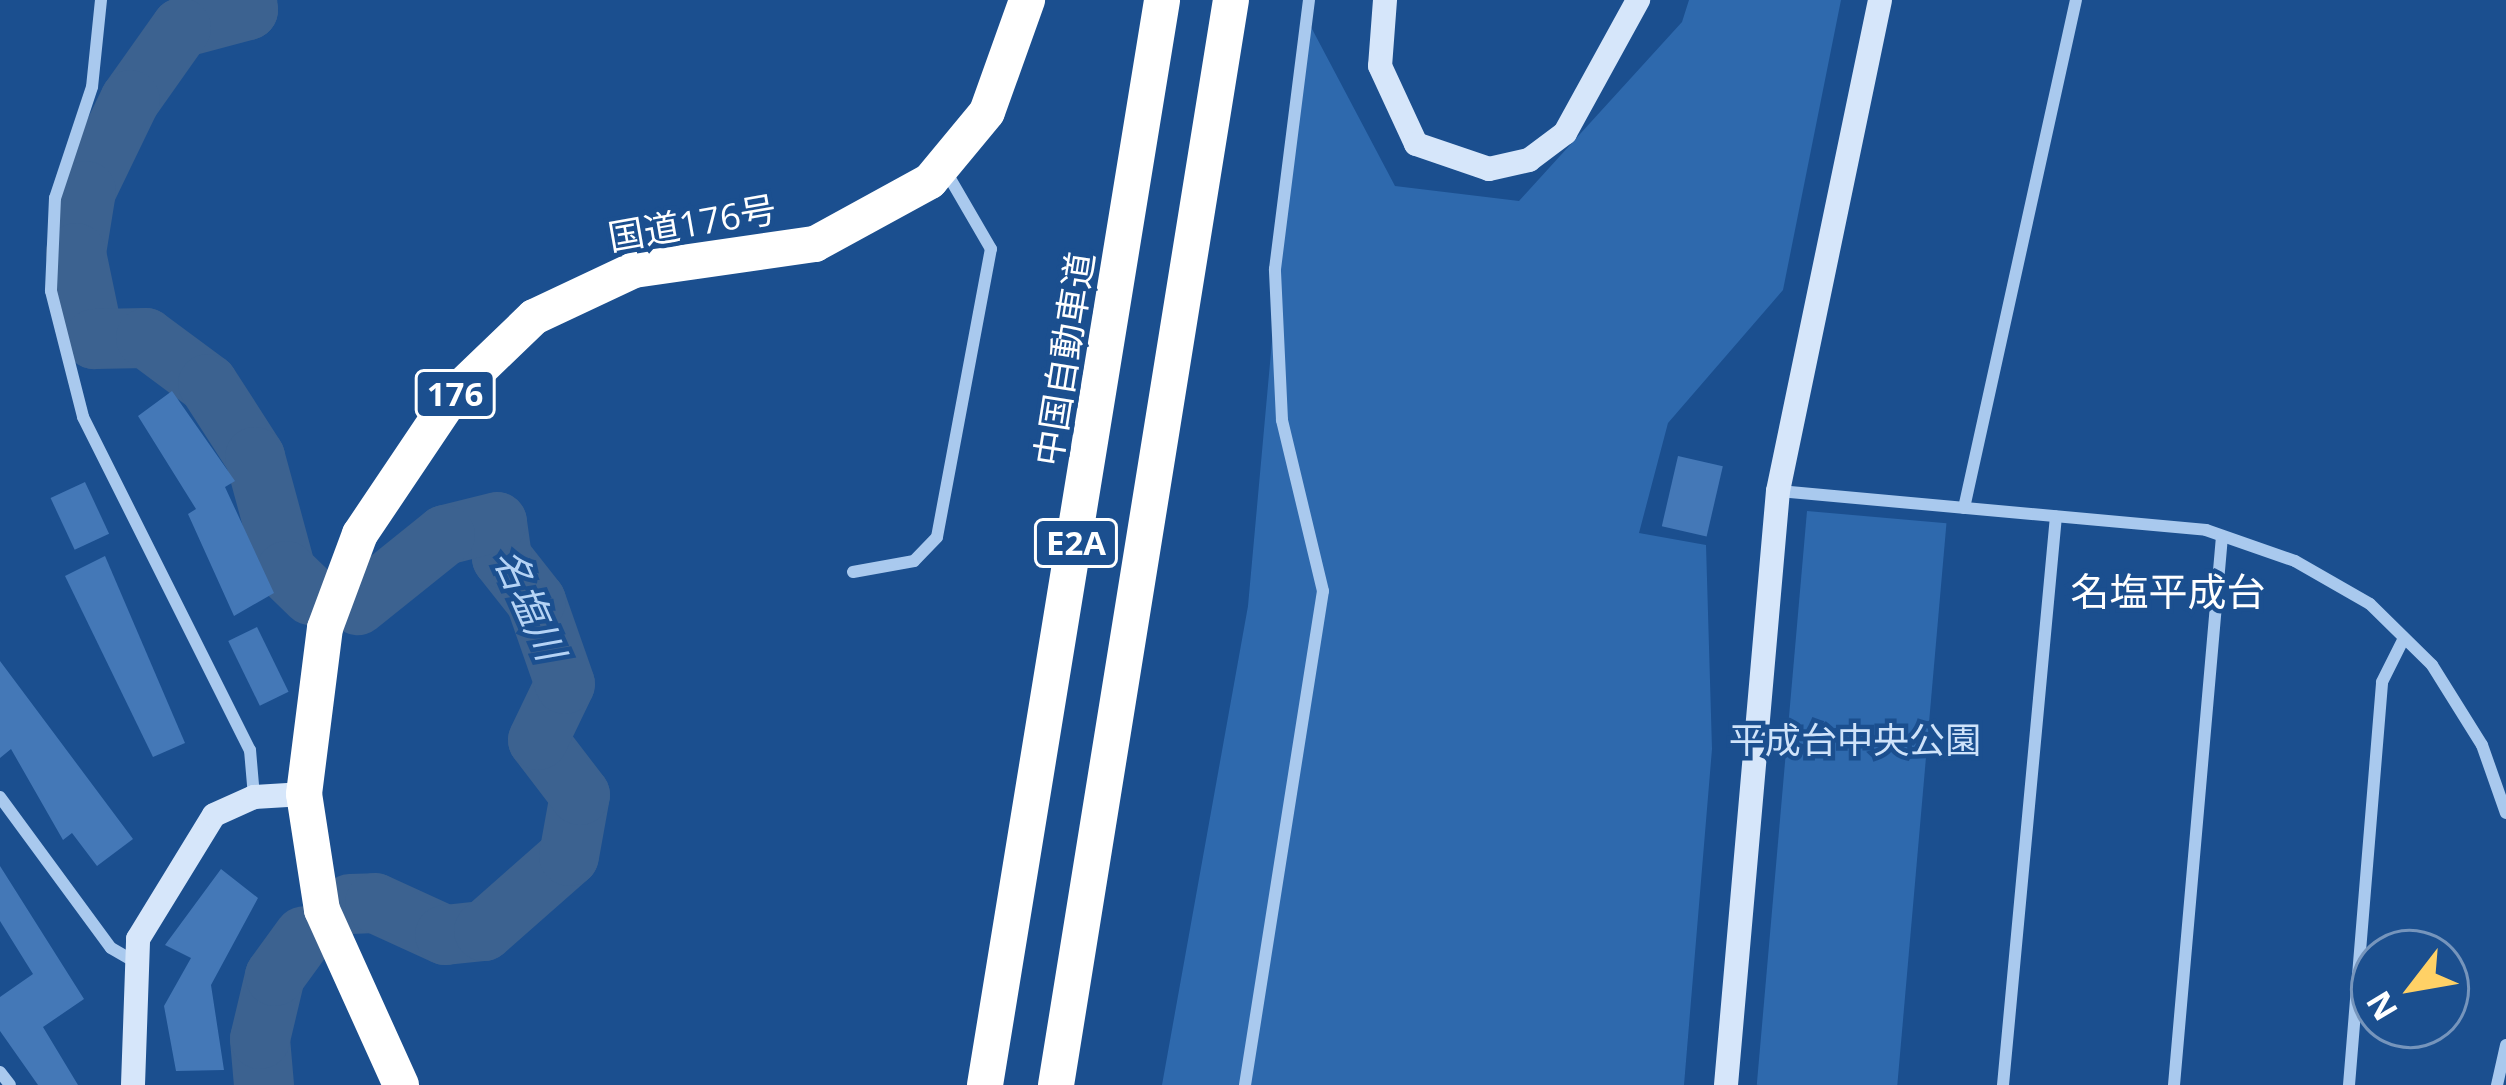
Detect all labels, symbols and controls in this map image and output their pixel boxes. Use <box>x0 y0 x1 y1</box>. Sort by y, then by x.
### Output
street label: 国道176号 <box>605 187 779 259</box>
street label: 中国自動車道 <box>1026 249 1102 469</box>
road number: 176 <box>413 367 497 421</box>
road number: E2A <box>1031 516 1121 570</box>
water label: 名塩川 <box>485 541 575 667</box>
district label: 名塩平成台 <box>2071 568 2265 614</box>
park label: 平成台中央公園 <box>1729 718 1981 762</box>
north arrow <box>2350 929 2470 1049</box>
text: N <box>2355 983 2407 1029</box>

